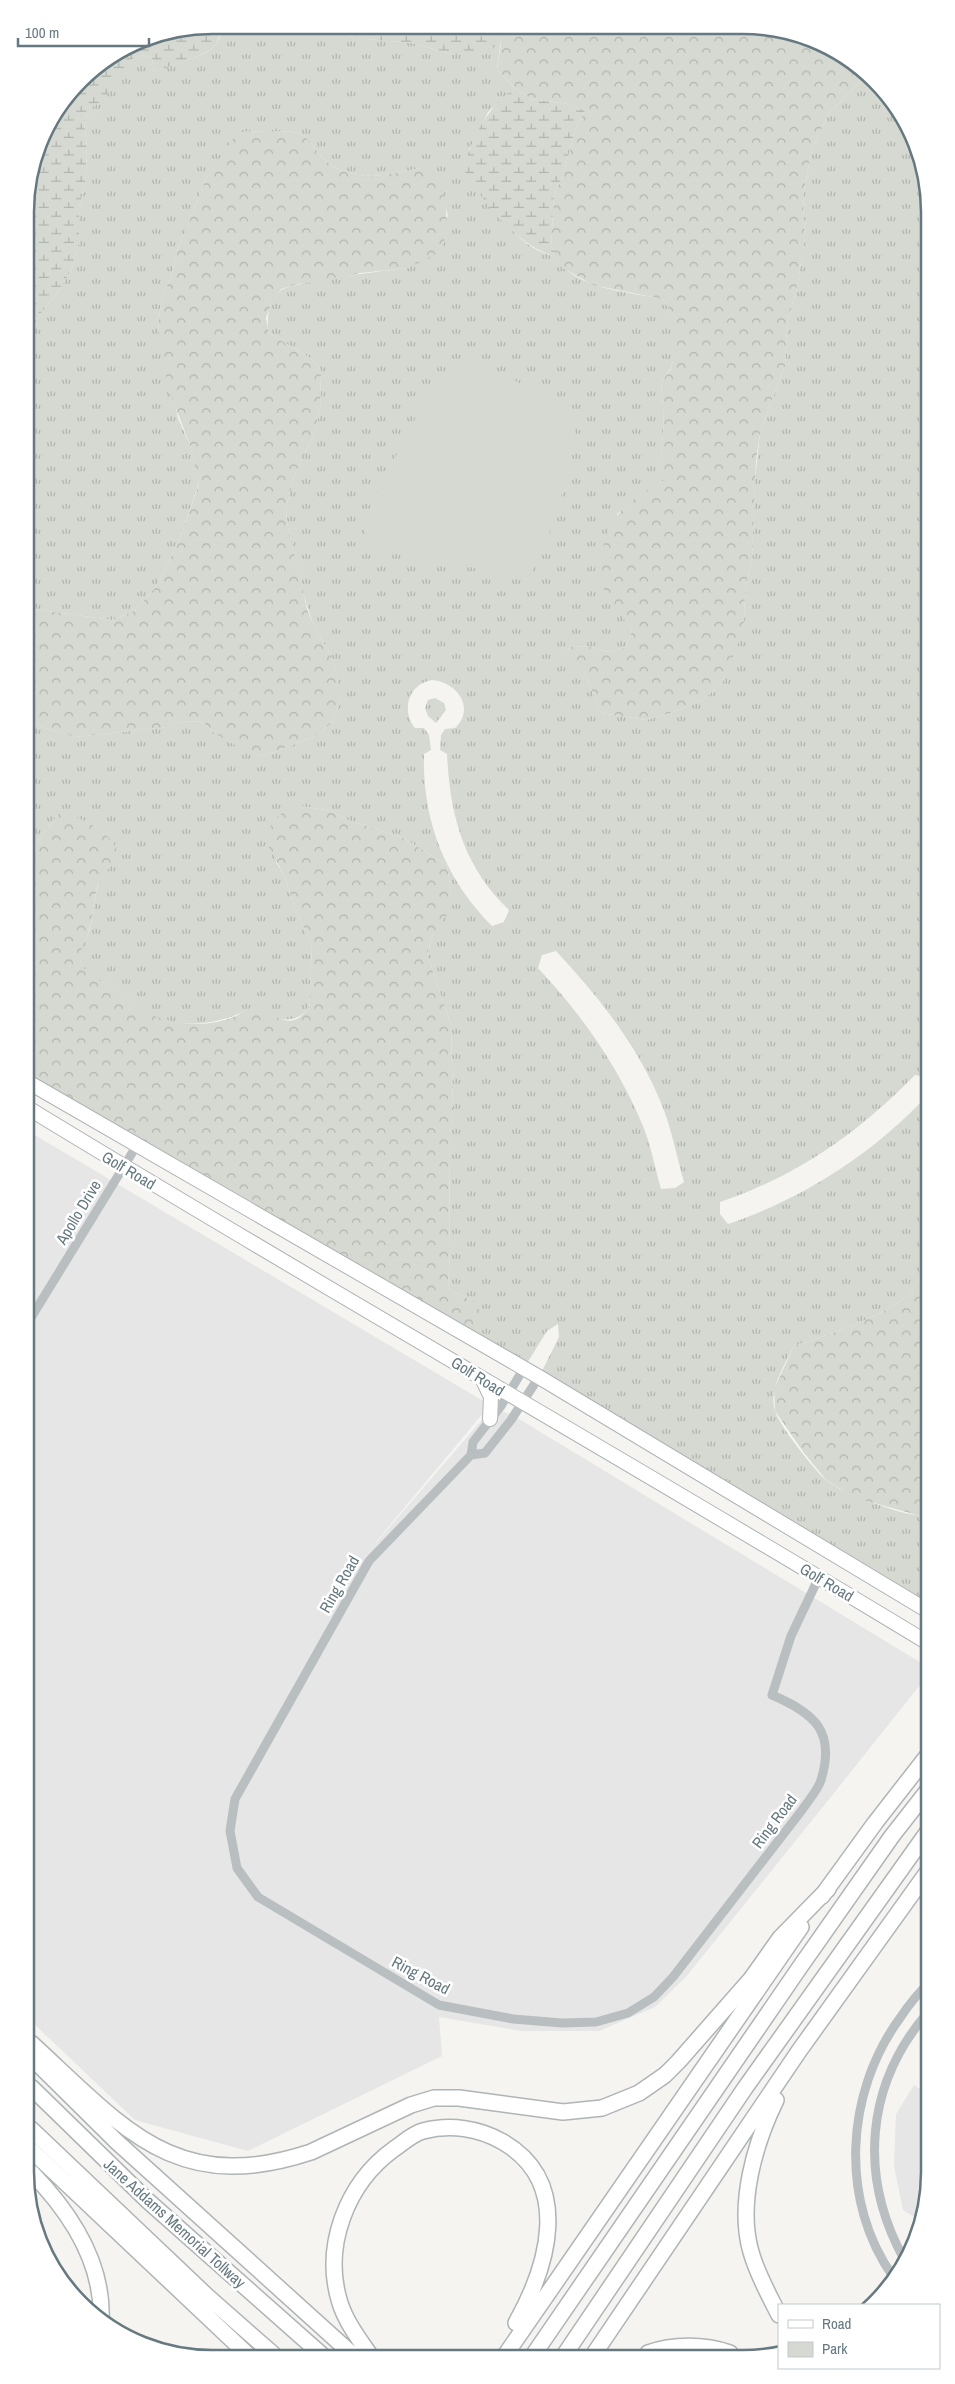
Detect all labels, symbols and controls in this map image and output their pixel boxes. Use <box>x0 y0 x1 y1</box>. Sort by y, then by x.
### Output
scale bar <box>18 15 149 47</box>
text: 100 m <box>25 22 59 43</box>
street label: Golf Road <box>98 1145 160 1195</box>
street label: Apollo Drive <box>50 1176 106 1249</box>
street label: Golf Road <box>447 1351 509 1401</box>
street label: Ring Road <box>314 1551 364 1617</box>
street label: Golf Road <box>796 1557 858 1607</box>
street label: Ring Road <box>746 1789 802 1853</box>
street label: Ring Road <box>388 1951 454 1999</box>
street label: Jane Addams Memorial Tollway <box>99 2153 251 2293</box>
legend <box>778 2304 940 2369</box>
text: Road <box>822 2313 851 2334</box>
text: Park <box>822 2338 848 2359</box>

